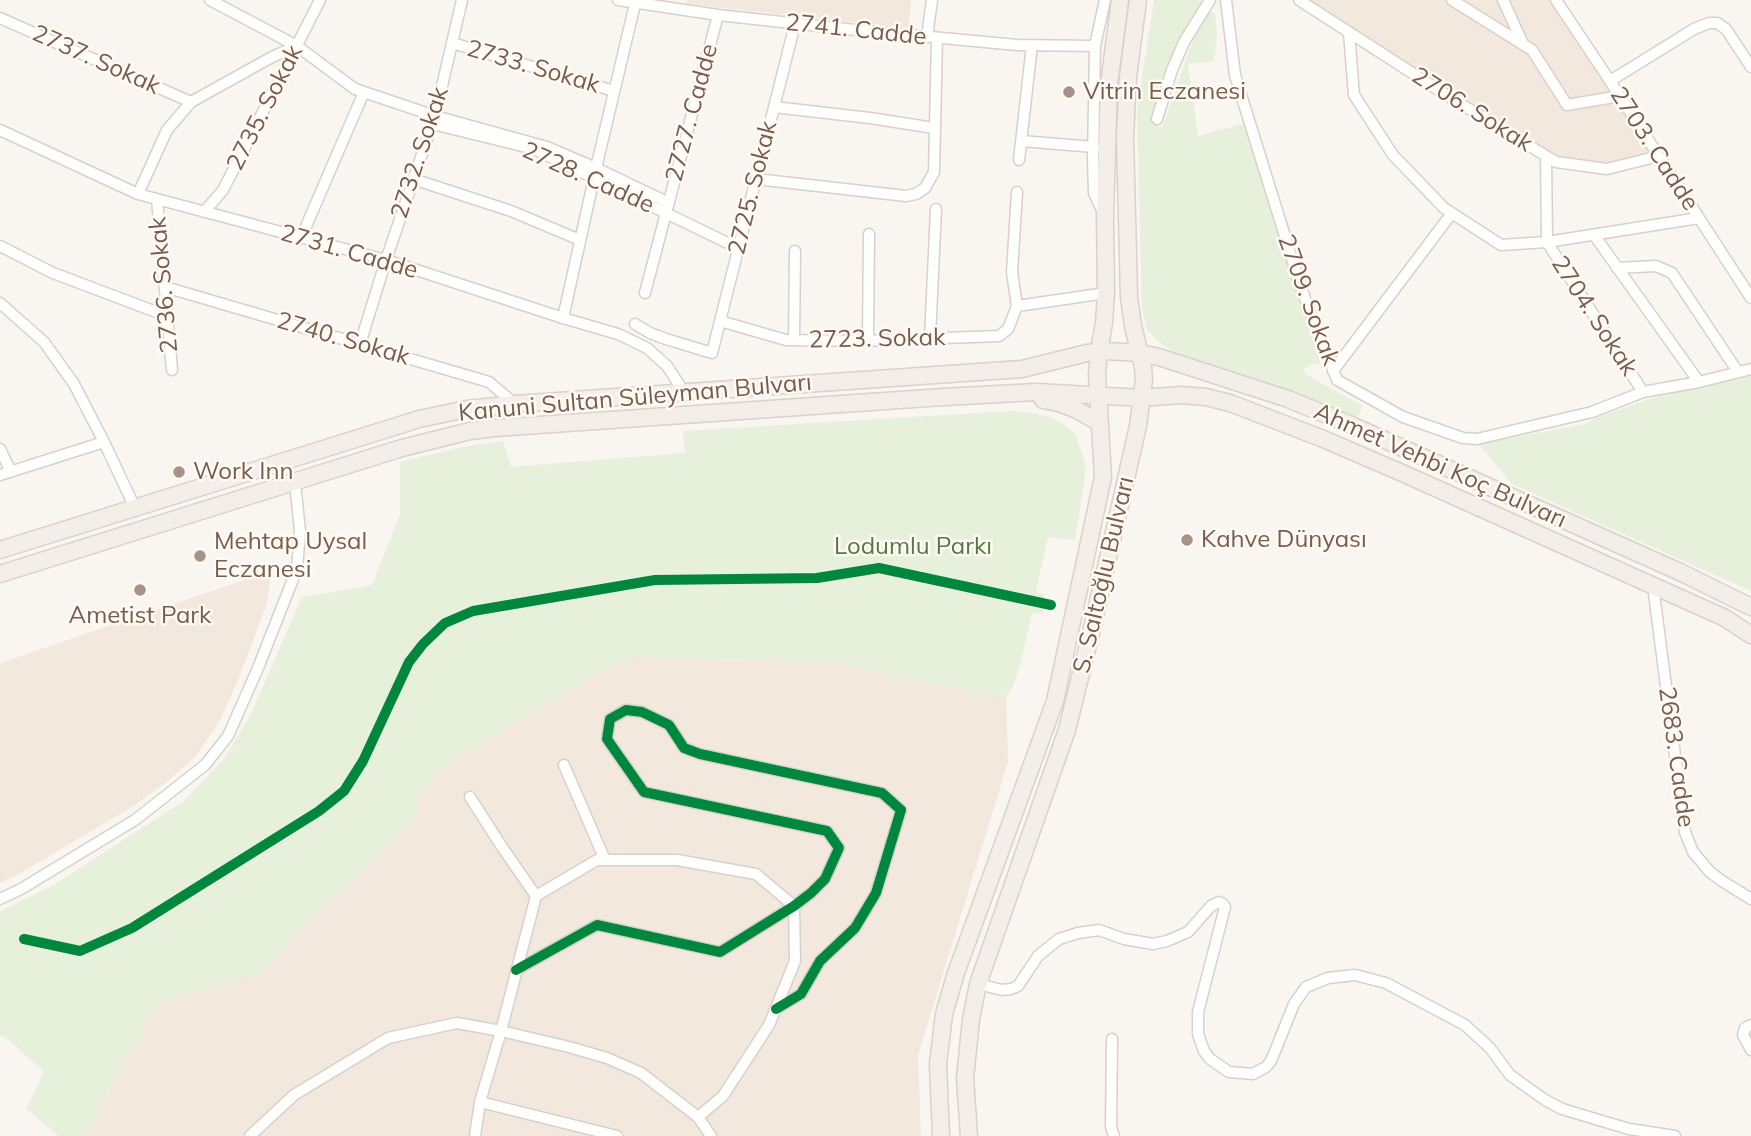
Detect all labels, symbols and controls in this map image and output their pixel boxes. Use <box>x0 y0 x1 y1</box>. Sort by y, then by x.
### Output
street label: 2741. Cadde <box>784 8 928 52</box>
street label: 2737. Sokak <box>28 19 164 101</box>
street label: 2733. Sokak <box>463 34 603 100</box>
street label: 2735. Sokak <box>221 40 309 176</box>
street label: 2727. Cadde <box>660 41 724 185</box>
street label: 2706. Sokak <box>1406 61 1538 159</box>
place label: Vitrin Eczanesi <box>1083 78 1246 106</box>
street label: 2703. Cadde <box>1603 82 1705 216</box>
street label: 2732. Sokak <box>385 83 455 223</box>
marker: Vitrin Eczanesi <box>1061 84 1077 100</box>
street label: 2725. Sokak <box>722 118 784 258</box>
street label: 2728. Cadde <box>517 136 659 220</box>
street label: 2736. Sokak <box>144 216 184 354</box>
street label: 2731. Cadde <box>277 219 421 285</box>
street label: 2709. Sokak <box>1271 231 1345 369</box>
street label: 2704. Sokak <box>1545 251 1643 381</box>
street label: 2740. Sokak <box>273 306 413 372</box>
street label: 2723. Sokak <box>808 323 946 355</box>
street label: Kanuni Sultan Süleyman Bulvarı <box>457 368 813 428</box>
street label: Ahmet Vehbi Koç Bulvarı <box>1309 397 1571 535</box>
place label: Work Inn <box>193 458 294 486</box>
marker: Work Inn <box>171 464 187 480</box>
street label: S. Saltoğlu Bulvarı <box>1067 474 1141 676</box>
place label: Kahve Dünyası <box>1201 526 1367 554</box>
place label: Mehtap Uysal Eczanesi <box>214 528 367 584</box>
marker: Kahve Dünyası <box>1179 532 1195 548</box>
park label: Lodumlu Parkı <box>834 533 992 561</box>
marker: Mehtap Uysal Eczanesi <box>192 548 208 564</box>
marker: Ametist Park <box>132 582 148 598</box>
place label: Ametist Park <box>69 602 211 630</box>
street label: 2683. Cadde <box>1652 685 1700 829</box>

